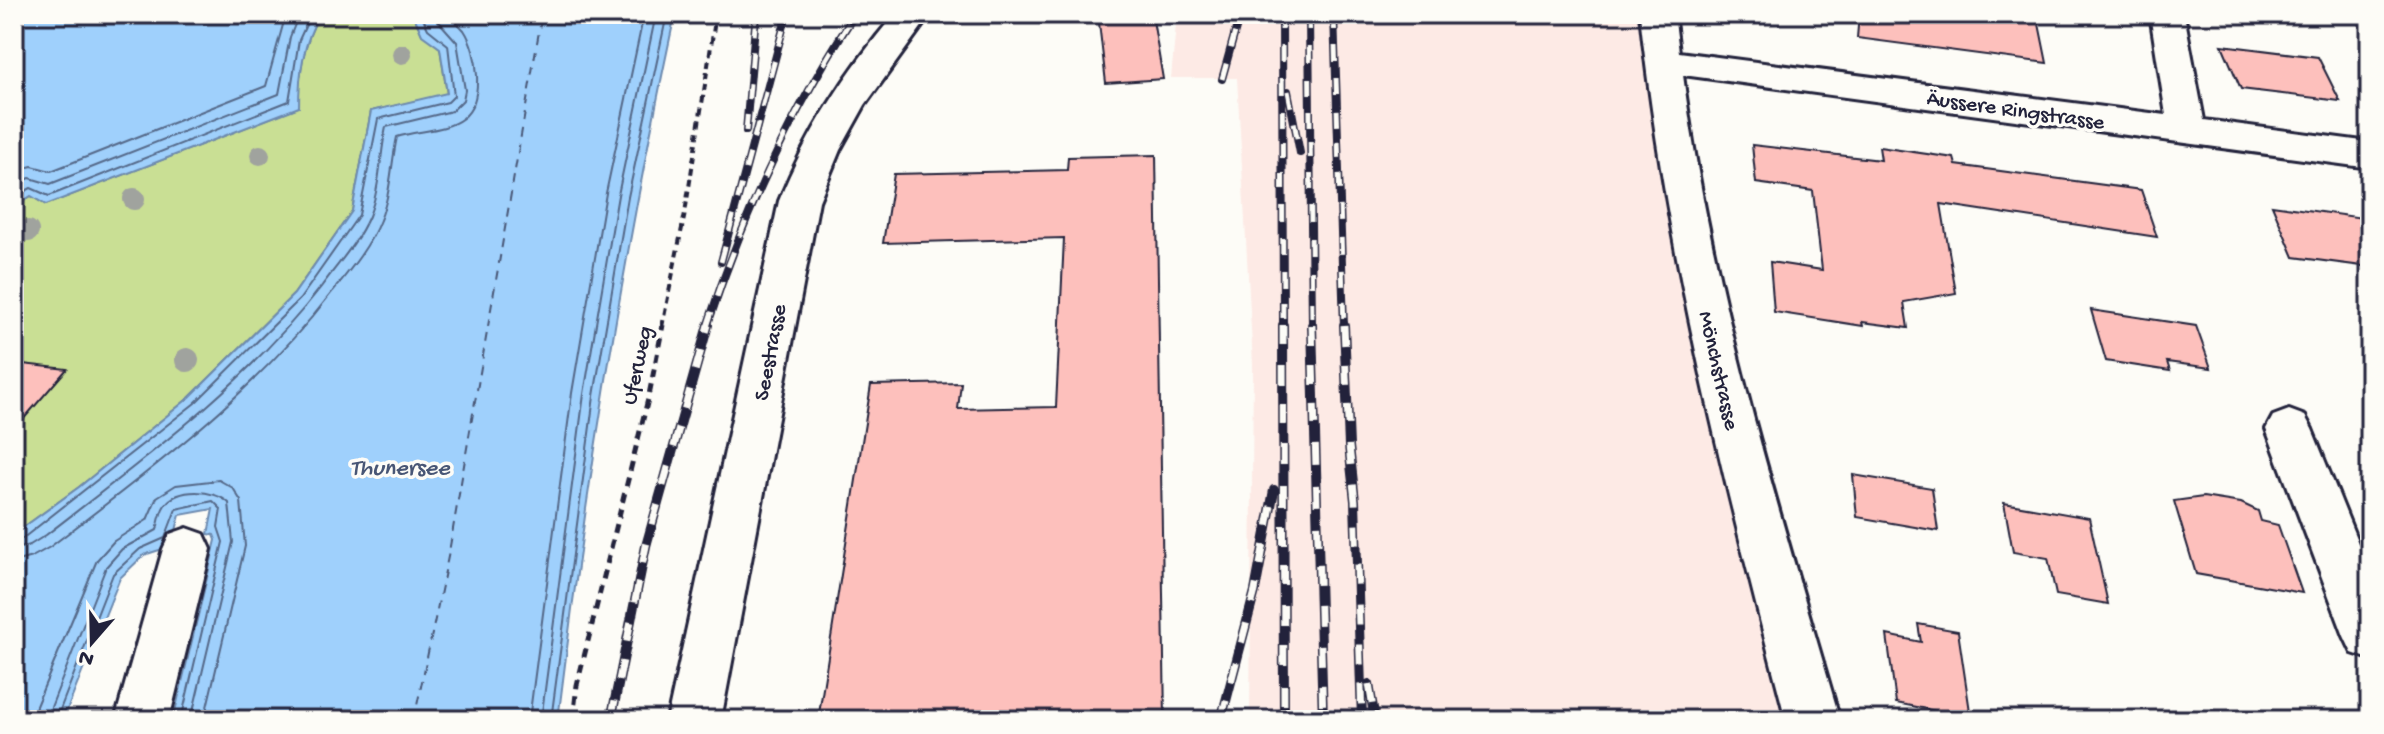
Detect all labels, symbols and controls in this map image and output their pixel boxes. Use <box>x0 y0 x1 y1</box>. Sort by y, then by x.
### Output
street label: Äussere Ringstrasse <box>1925 87 2107 137</box>
street label: Seestrasse <box>750 302 794 403</box>
street label: Mönchstrasse <box>1691 309 1744 433</box>
street label: Uferweg <box>618 324 660 407</box>
water label: Thunersee <box>350 455 451 484</box>
north arrow <box>52 602 132 682</box>
text: N <box>75 642 98 672</box>

